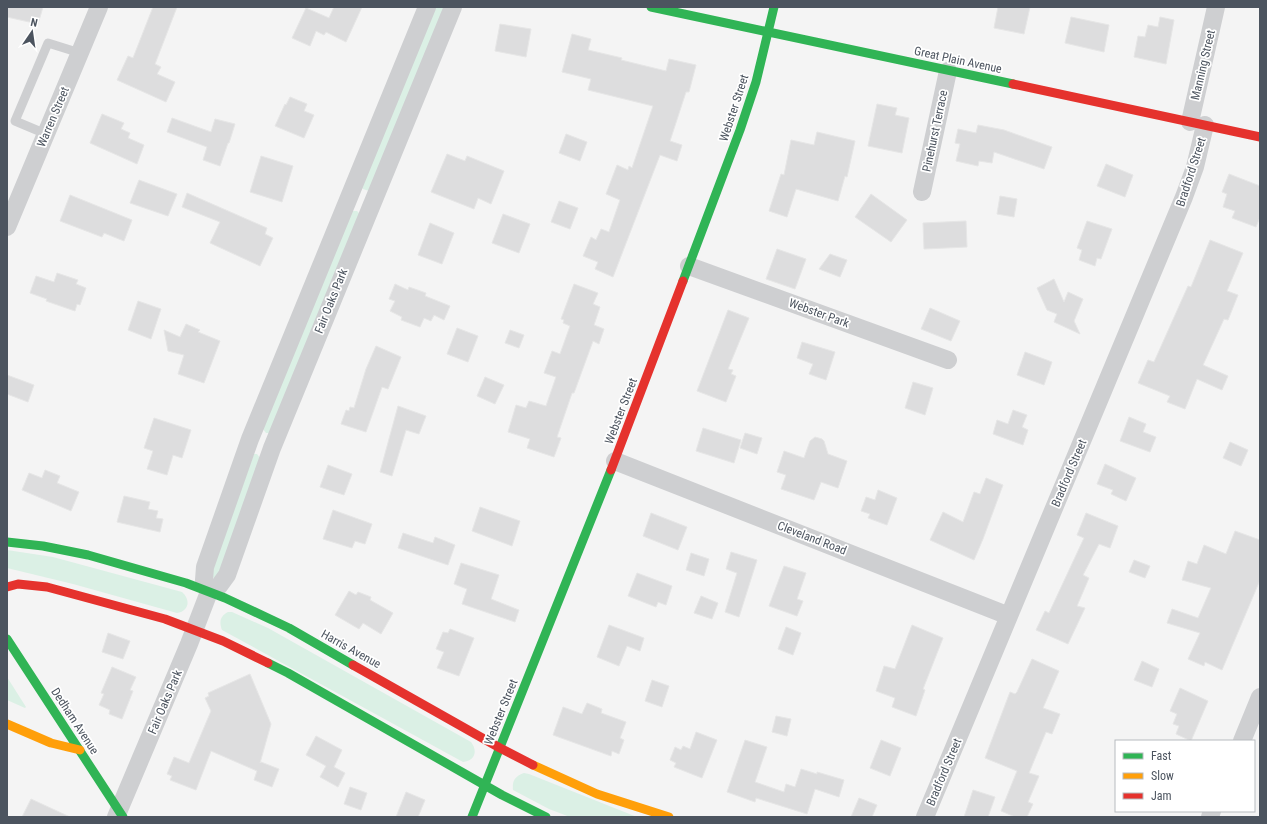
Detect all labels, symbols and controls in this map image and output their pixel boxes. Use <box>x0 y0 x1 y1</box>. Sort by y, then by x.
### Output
north arrow <box>12 12 52 52</box>
text: N <box>29 16 39 30</box>
street label: Manning Street <box>1188 28 1218 102</box>
street label: Great Plain Avenue <box>913 44 1004 76</box>
street label: Webster Street <box>717 72 752 143</box>
street label: Warren Street <box>34 84 72 149</box>
street label: Pinehurst Terrace <box>920 89 951 173</box>
street label: Bradford Street <box>1173 135 1209 208</box>
street label: Fair Oaks Park <box>312 266 351 335</box>
street label: Webster Park <box>787 296 852 331</box>
street label: Webster Street <box>602 376 640 446</box>
street label: Bradford Street <box>1049 437 1090 509</box>
street label: Cleveland Road <box>775 518 849 558</box>
street label: Harris Avenue <box>319 627 384 671</box>
street label: Fair Oaks Park <box>145 667 185 736</box>
street label: Webster Street <box>481 677 521 747</box>
street label: Dedham Avenue <box>48 685 102 757</box>
street label: Bradford Street <box>924 736 965 808</box>
legend <box>1115 740 1255 812</box>
text: Fast <box>1151 749 1172 763</box>
text: Slow <box>1151 769 1174 783</box>
text: Jam <box>1151 789 1172 803</box>

